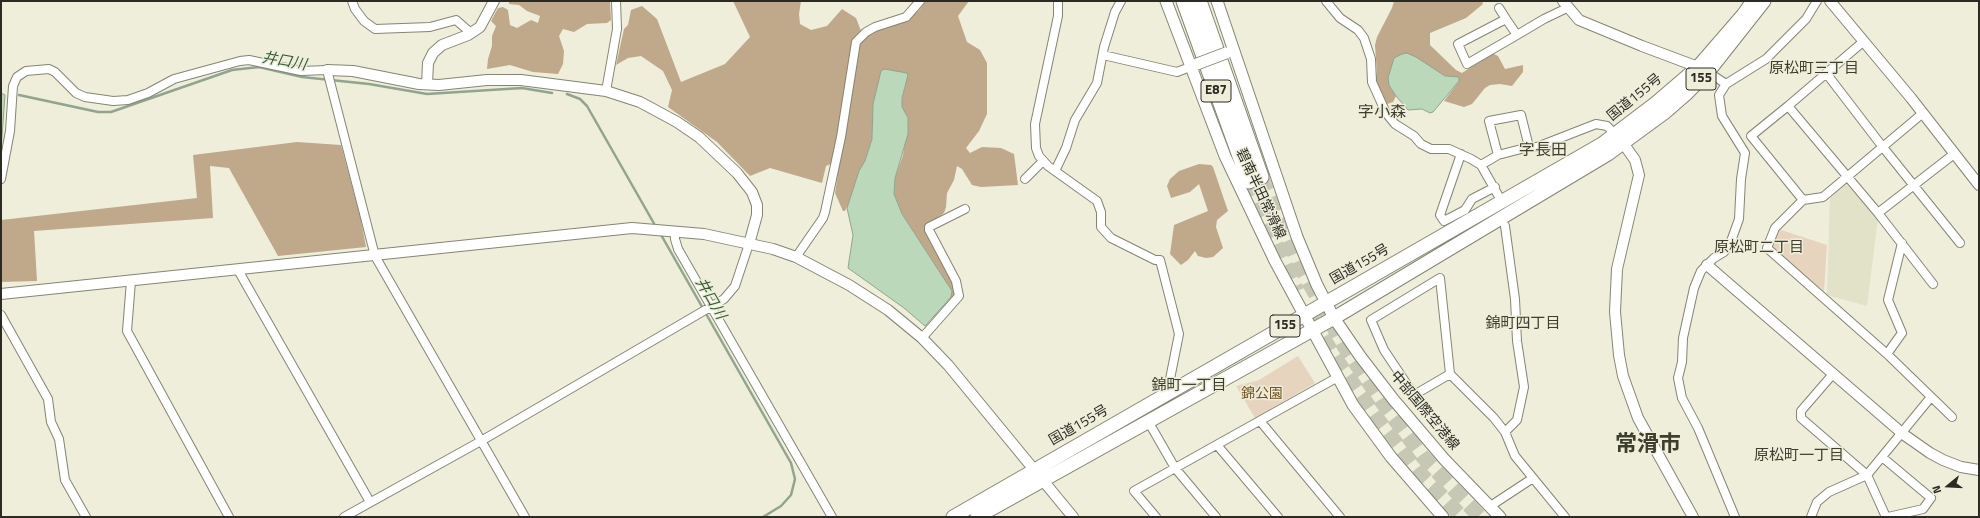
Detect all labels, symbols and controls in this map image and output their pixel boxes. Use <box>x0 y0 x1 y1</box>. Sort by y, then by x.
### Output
water label: 井口川 <box>260 49 308 75</box>
district label: 原松町三丁目 <box>1769 60 1859 78</box>
road number: 155 <box>1686 68 1716 90</box>
street label: 国道155号 <box>1604 71 1666 125</box>
road number: E87 <box>1201 80 1231 102</box>
district label: 字小森 <box>1358 103 1406 123</box>
district label: 字長田 <box>1519 141 1567 161</box>
street label: 碧南半田常滑線 <box>1232 146 1288 242</box>
district label: 原松町二丁目 <box>1714 239 1804 257</box>
street label: 国道155号 <box>1327 241 1393 289</box>
water label: 井口川 <box>691 275 729 323</box>
road number: 155 <box>1270 315 1300 337</box>
district label: 錦町四丁目 <box>1486 315 1560 333</box>
street label: 中部国際空港線 <box>1386 368 1462 454</box>
district label: 錦町一丁目 <box>1152 377 1226 395</box>
park label: 錦公園 <box>1241 387 1283 403</box>
street label: 国道155号 <box>1046 402 1112 450</box>
district label: 常滑市 <box>1615 433 1681 459</box>
district label: 原松町一丁目 <box>1754 447 1844 465</box>
north arrow <box>1928 466 1968 506</box>
text: N <box>1928 484 1945 496</box>

